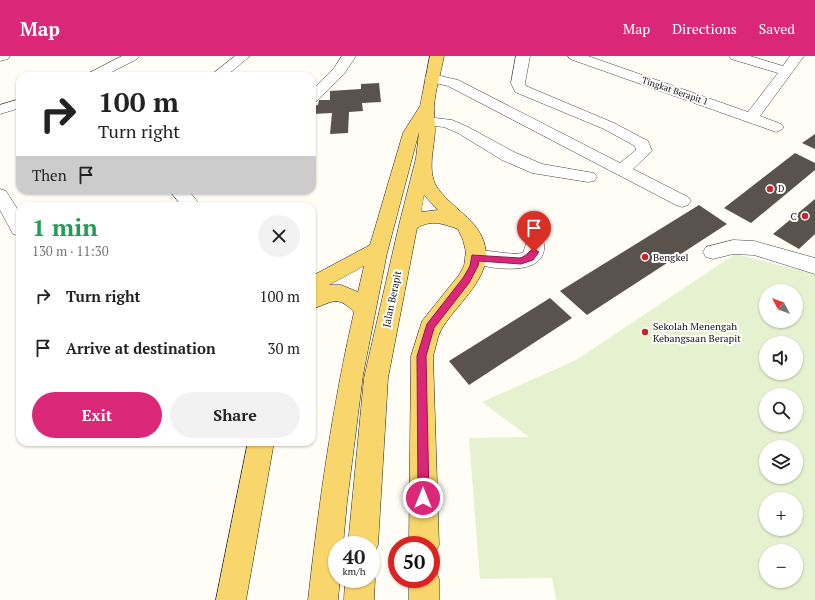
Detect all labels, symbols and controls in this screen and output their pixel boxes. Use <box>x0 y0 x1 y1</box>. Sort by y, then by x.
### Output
text: Map <box>20 16 60 41</box>
text: Map <box>623 19 650 38</box>
text: Directions <box>672 19 737 38</box>
text: Saved <box>759 19 795 38</box>
street label: Tingkat Berapit 1 <box>640 74 710 108</box>
text: 100 m <box>98 83 179 120</box>
icon: right <box>32 88 84 140</box>
text: Turn right <box>98 119 180 143</box>
icon: arrive <box>75 164 97 186</box>
text: Then <box>32 165 67 185</box>
place label: D <box>778 183 784 195</box>
marker: D <box>765 184 775 194</box>
place label: C <box>791 210 797 223</box>
text: 1 min <box>32 211 98 243</box>
pin <box>517 211 551 252</box>
marker: C <box>800 211 810 221</box>
button: close <box>258 215 300 257</box>
icon: arrive <box>523 217 545 239</box>
text: 130 m · 11:30 <box>32 242 109 260</box>
place label: Bengkel <box>653 251 688 264</box>
marker: Bengkel <box>640 252 650 262</box>
street label: Jalan Berapit <box>380 269 404 328</box>
north arrow <box>759 284 803 328</box>
map controls <box>759 284 803 588</box>
icon: right <box>32 285 54 307</box>
text: Turn right <box>66 286 141 306</box>
text: 100 m <box>259 286 300 306</box>
place label: Sekolah Menengah Kebangsaan Berapit <box>653 320 741 345</box>
marker: Sekolah Menengah Kebangsaan Berapit <box>640 327 650 337</box>
button: sound <box>759 336 803 380</box>
icon: arrive <box>32 337 54 359</box>
text: Arrive at destination <box>66 338 216 358</box>
text: 30 m <box>267 338 300 358</box>
button: search <box>759 388 803 432</box>
button: Exit <box>32 392 162 438</box>
button: Share <box>170 392 300 438</box>
button: layers <box>759 440 803 484</box>
position arrow <box>402 477 444 519</box>
button: + <box>759 492 803 536</box>
speed limit sign: 50 <box>388 536 440 588</box>
text: 40 <box>343 543 365 570</box>
button: − <box>759 544 803 588</box>
text: km/h <box>342 565 366 578</box>

